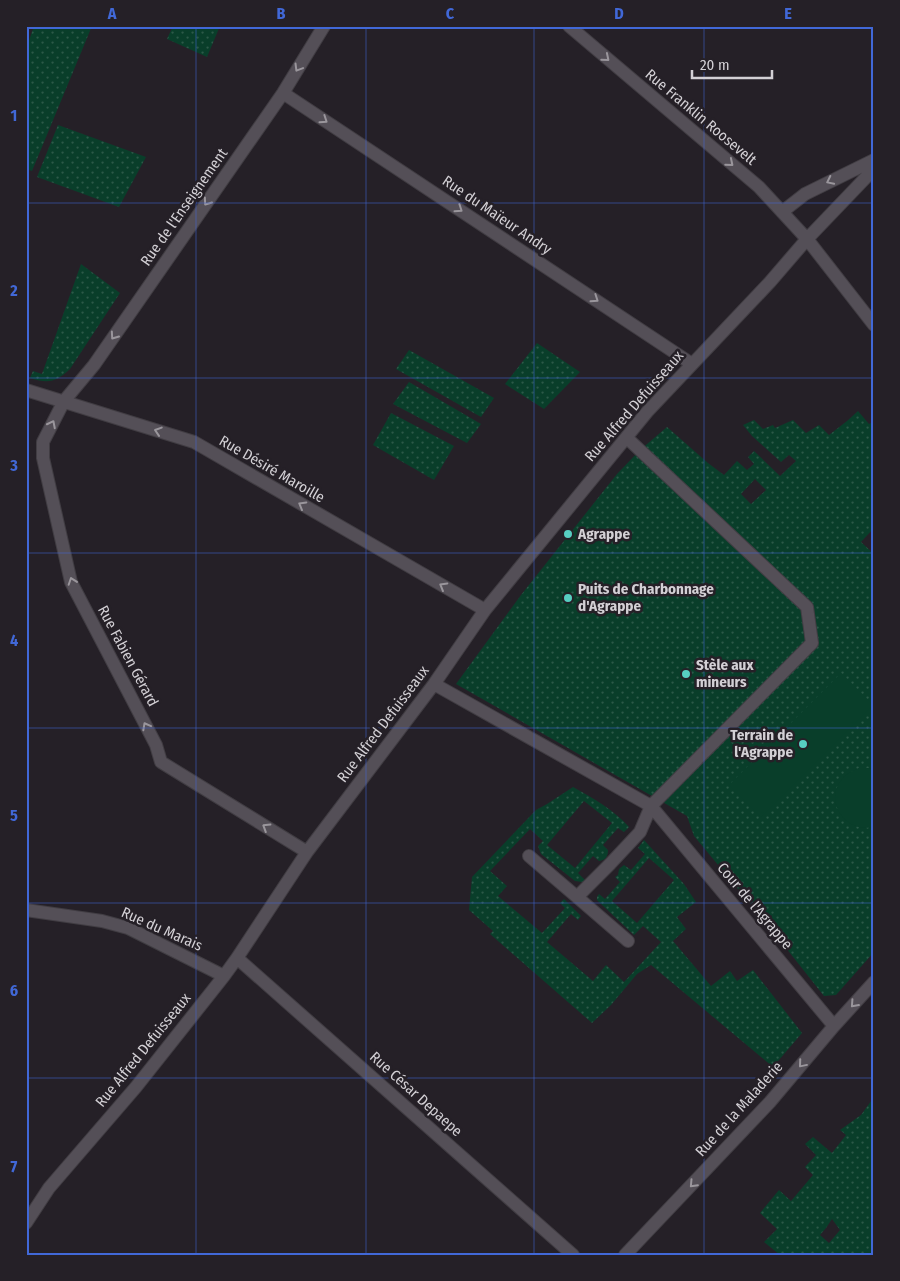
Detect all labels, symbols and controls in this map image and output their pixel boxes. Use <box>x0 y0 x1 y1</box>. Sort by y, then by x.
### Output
text: A <box>107 4 117 23</box>
text: B <box>277 4 286 23</box>
text: C <box>446 4 455 23</box>
text: D <box>614 4 624 23</box>
text: E <box>784 4 792 23</box>
scale bar <box>692 48 772 80</box>
one-way arrow <box>600 52 609 61</box>
text: 20 m <box>700 56 730 74</box>
one-way arrow <box>295 62 305 71</box>
street label: Rue Franklin Roosevelt <box>642 65 760 169</box>
text: 1 <box>11 106 17 125</box>
one-way arrow <box>319 113 328 123</box>
street label: Rue de l'Enseignement <box>137 145 231 269</box>
one-way arrow <box>724 157 733 165</box>
street label: Rue du Maïeur Andry <box>439 172 555 258</box>
one-way arrow <box>826 175 835 185</box>
one-way arrow <box>204 196 213 206</box>
one-way arrow <box>454 203 463 213</box>
text: 2 <box>9 281 18 300</box>
one-way arrow <box>589 293 599 302</box>
one-way arrow <box>111 330 120 339</box>
street label: Rue Alfred Defuisseaux <box>581 346 687 465</box>
one-way arrow <box>46 421 56 430</box>
one-way arrow <box>155 427 163 437</box>
street label: Rue Désiré Maroille <box>216 432 328 506</box>
text: 3 <box>9 456 18 475</box>
one-way arrow <box>299 501 308 511</box>
place label: Agrappe <box>577 525 630 543</box>
marker: Agrappe <box>562 528 574 540</box>
one-way arrow <box>67 577 77 586</box>
place label: Puits de Charbonnage d'Agrappe <box>578 580 714 615</box>
one-way arrow <box>440 582 449 592</box>
marker: Puits de Charbonnage d'Agrappe <box>562 592 574 604</box>
street label: Rue Fabien Gérard <box>94 603 162 709</box>
text: 4 <box>10 631 18 650</box>
place label: Stèle aux mineurs <box>696 656 754 691</box>
street label: Rue Alfred Defuisseaux <box>333 662 433 786</box>
marker: Stèle aux mineurs <box>680 668 692 680</box>
one-way arrow <box>142 722 152 731</box>
place label: Terrain de l'Agrappe <box>730 726 793 761</box>
marker: Terrain de l'Agrappe <box>797 738 809 750</box>
text: 5 <box>10 806 18 825</box>
one-way arrow <box>262 823 271 833</box>
street label: Cour de l'Agrappe <box>714 859 796 953</box>
street label: Rue du Marais <box>119 903 205 955</box>
text: 6 <box>10 981 18 1000</box>
street label: Rue Alfred Defuisseaux <box>92 989 195 1111</box>
one-way arrow <box>851 999 860 1008</box>
street label: Rue César Depaepe <box>366 1048 466 1140</box>
street label: Rue de la Maladerie <box>692 1058 786 1160</box>
one-way arrow <box>799 1058 808 1067</box>
text: 7 <box>11 1157 18 1176</box>
one-way arrow <box>690 1178 699 1187</box>

